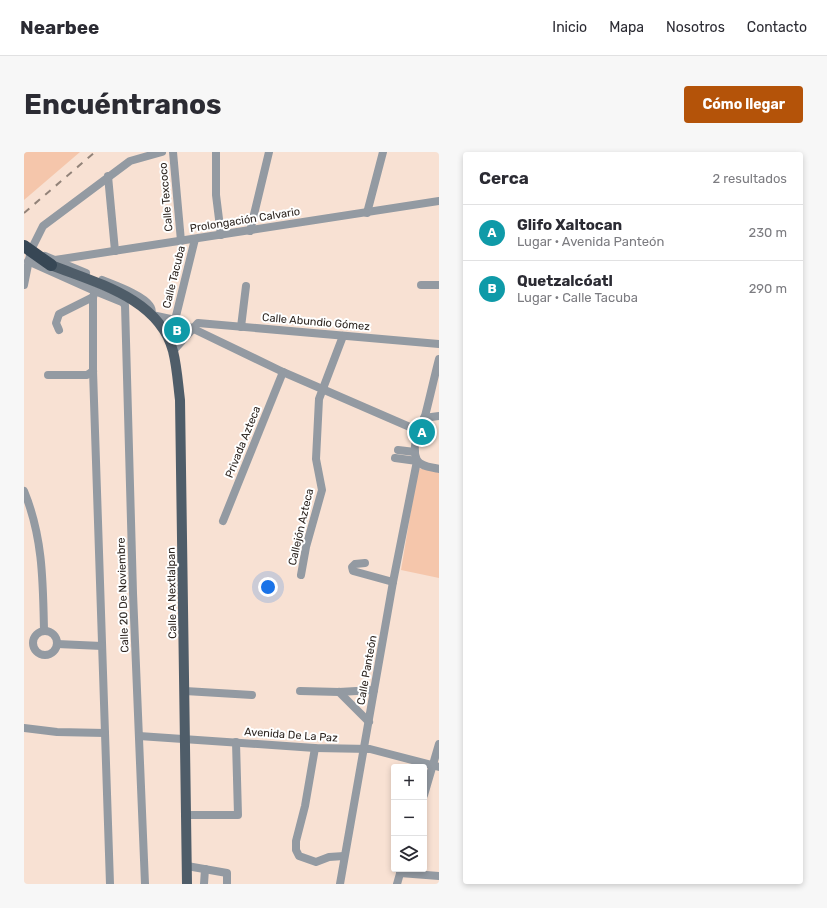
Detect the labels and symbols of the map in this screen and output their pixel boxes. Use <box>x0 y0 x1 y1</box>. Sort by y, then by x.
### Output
street label: Calle Texcoco <box>157 162 175 232</box>
street label: Prolongación Calvario <box>189 205 301 235</box>
street label: Calle Tacuba <box>160 244 188 310</box>
street label: Calle Abundio Gómez <box>262 311 371 333</box>
pin: B <box>164 315 190 345</box>
street label: Privada Azteca <box>223 404 263 480</box>
pin: A <box>409 417 435 447</box>
street label: Callejón Azteca <box>286 487 316 567</box>
street label: Calle 20 De Noviembre <box>114 537 132 653</box>
street label: Calle A Nextlalpan <box>165 547 179 639</box>
your location <box>258 577 278 597</box>
street label: Calle Panteón <box>354 634 380 706</box>
street label: Avenida De La Paz <box>244 725 339 745</box>

